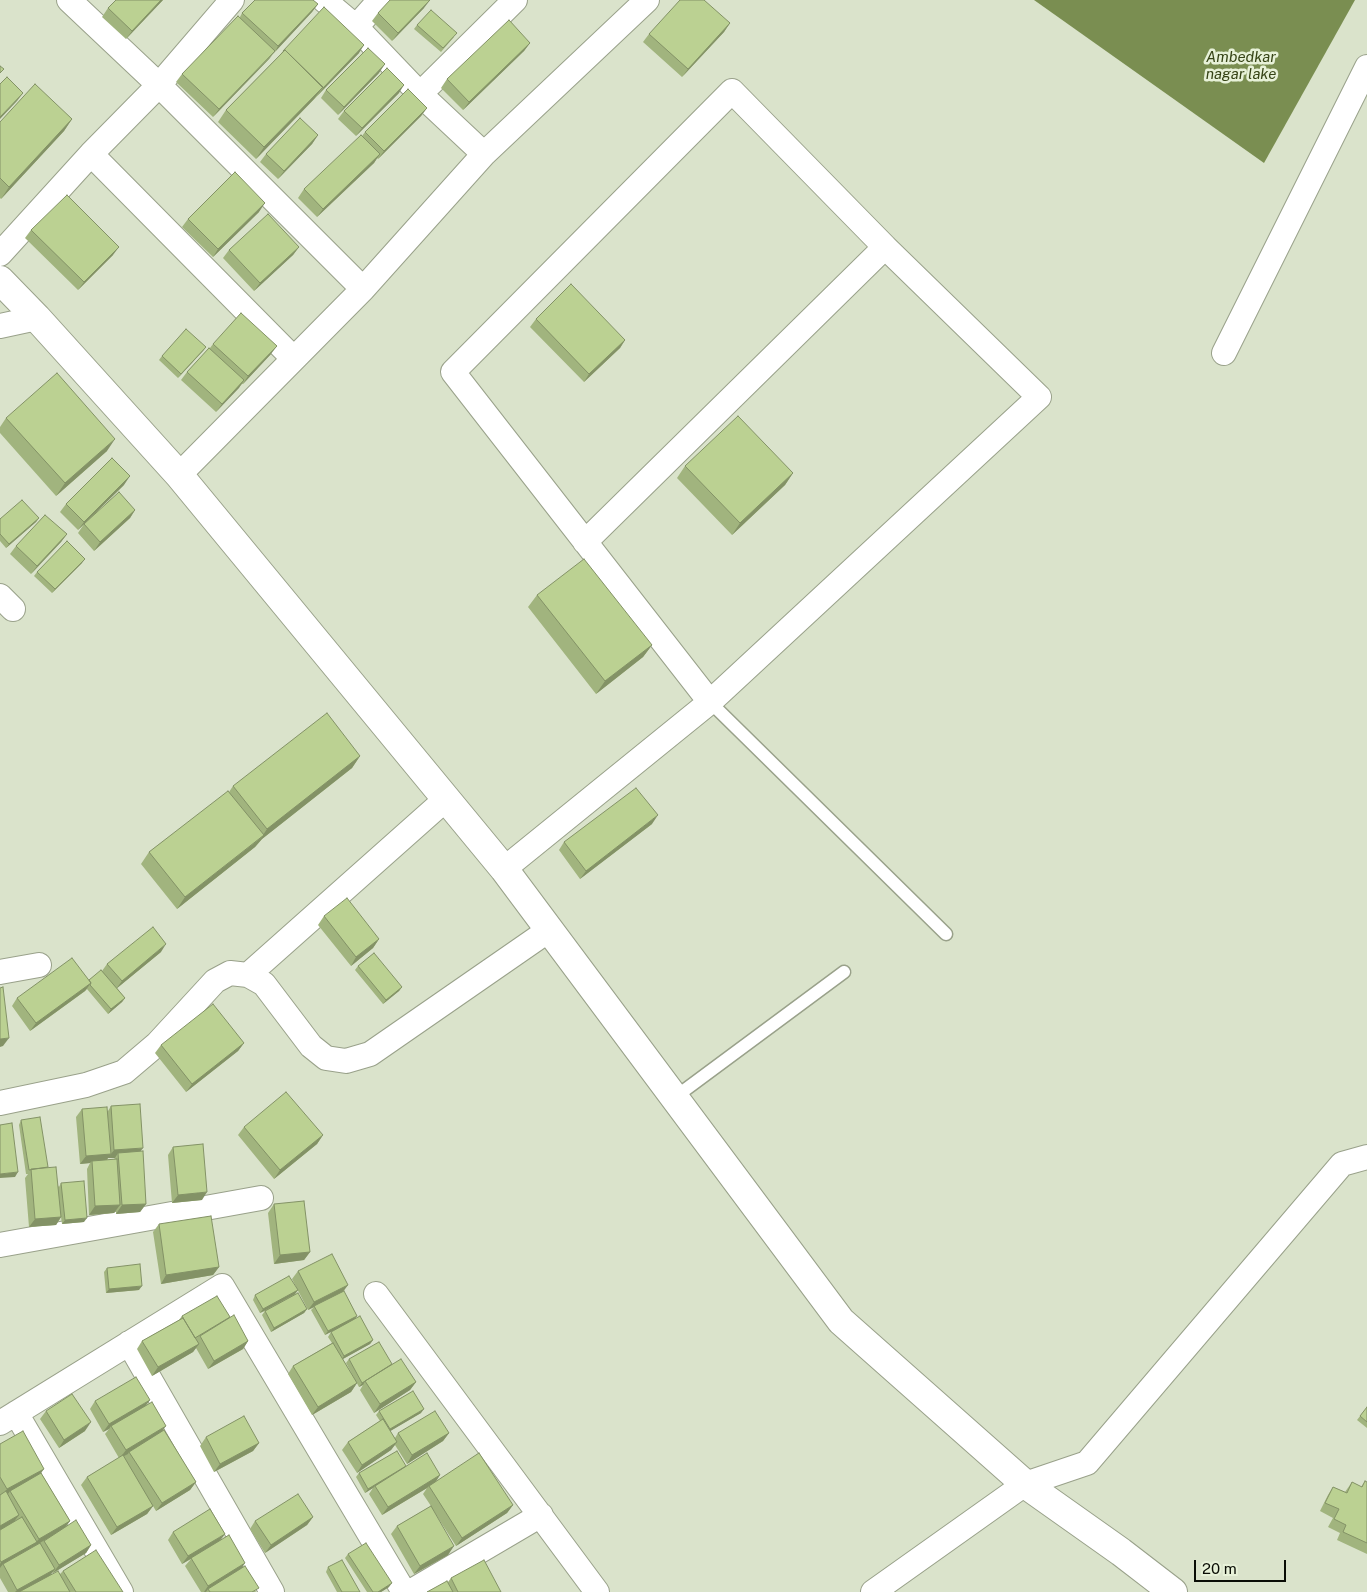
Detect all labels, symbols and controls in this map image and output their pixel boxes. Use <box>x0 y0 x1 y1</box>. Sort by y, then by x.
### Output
water label: Ambedkar nagar lake <box>1206 48 1276 83</box>
scale bar <box>1197 1550 1290 1582</box>
text: 20 m <box>1202 1560 1237 1577</box>

